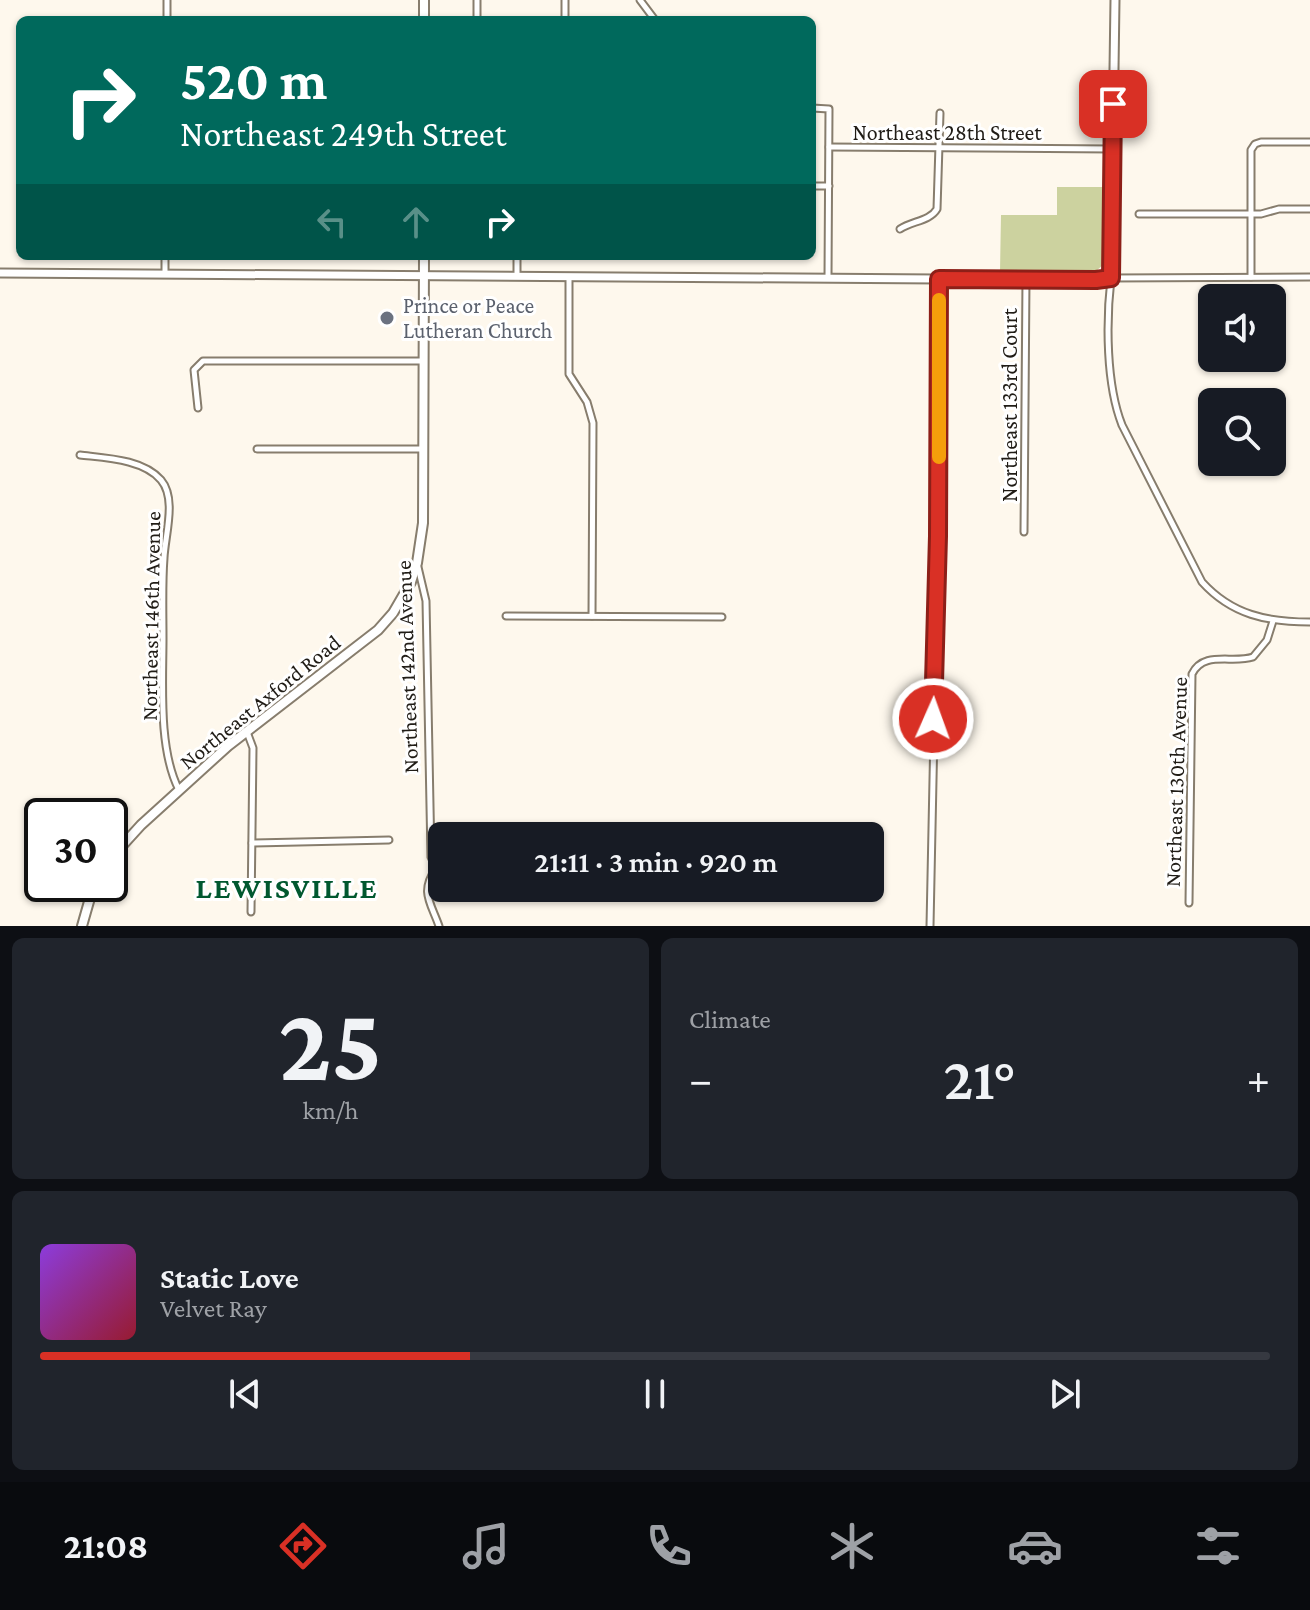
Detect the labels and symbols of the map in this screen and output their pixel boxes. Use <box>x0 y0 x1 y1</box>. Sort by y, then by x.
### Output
pin <box>1079 70 1147 138</box>
street label: Northeast 28th Street <box>852 120 1042 145</box>
place label: Prince or Peace Lutheran Church <box>403 293 553 343</box>
street label: Northeast 133rd Court <box>997 307 1022 502</box>
marker: Prince or Peace Lutheran Church <box>378 309 396 327</box>
street label: Northeast 146th Avenue <box>137 511 165 721</box>
street label: Northeast 142nd Avenue <box>391 560 423 774</box>
street label: Northeast Axford Road <box>175 629 346 774</box>
street label: Northeast 130th Avenue <box>1160 676 1192 888</box>
position arrow <box>891 677 975 761</box>
speed limit sign: 30 <box>24 798 128 902</box>
district label: LEWISVILLE <box>195 871 379 904</box>

